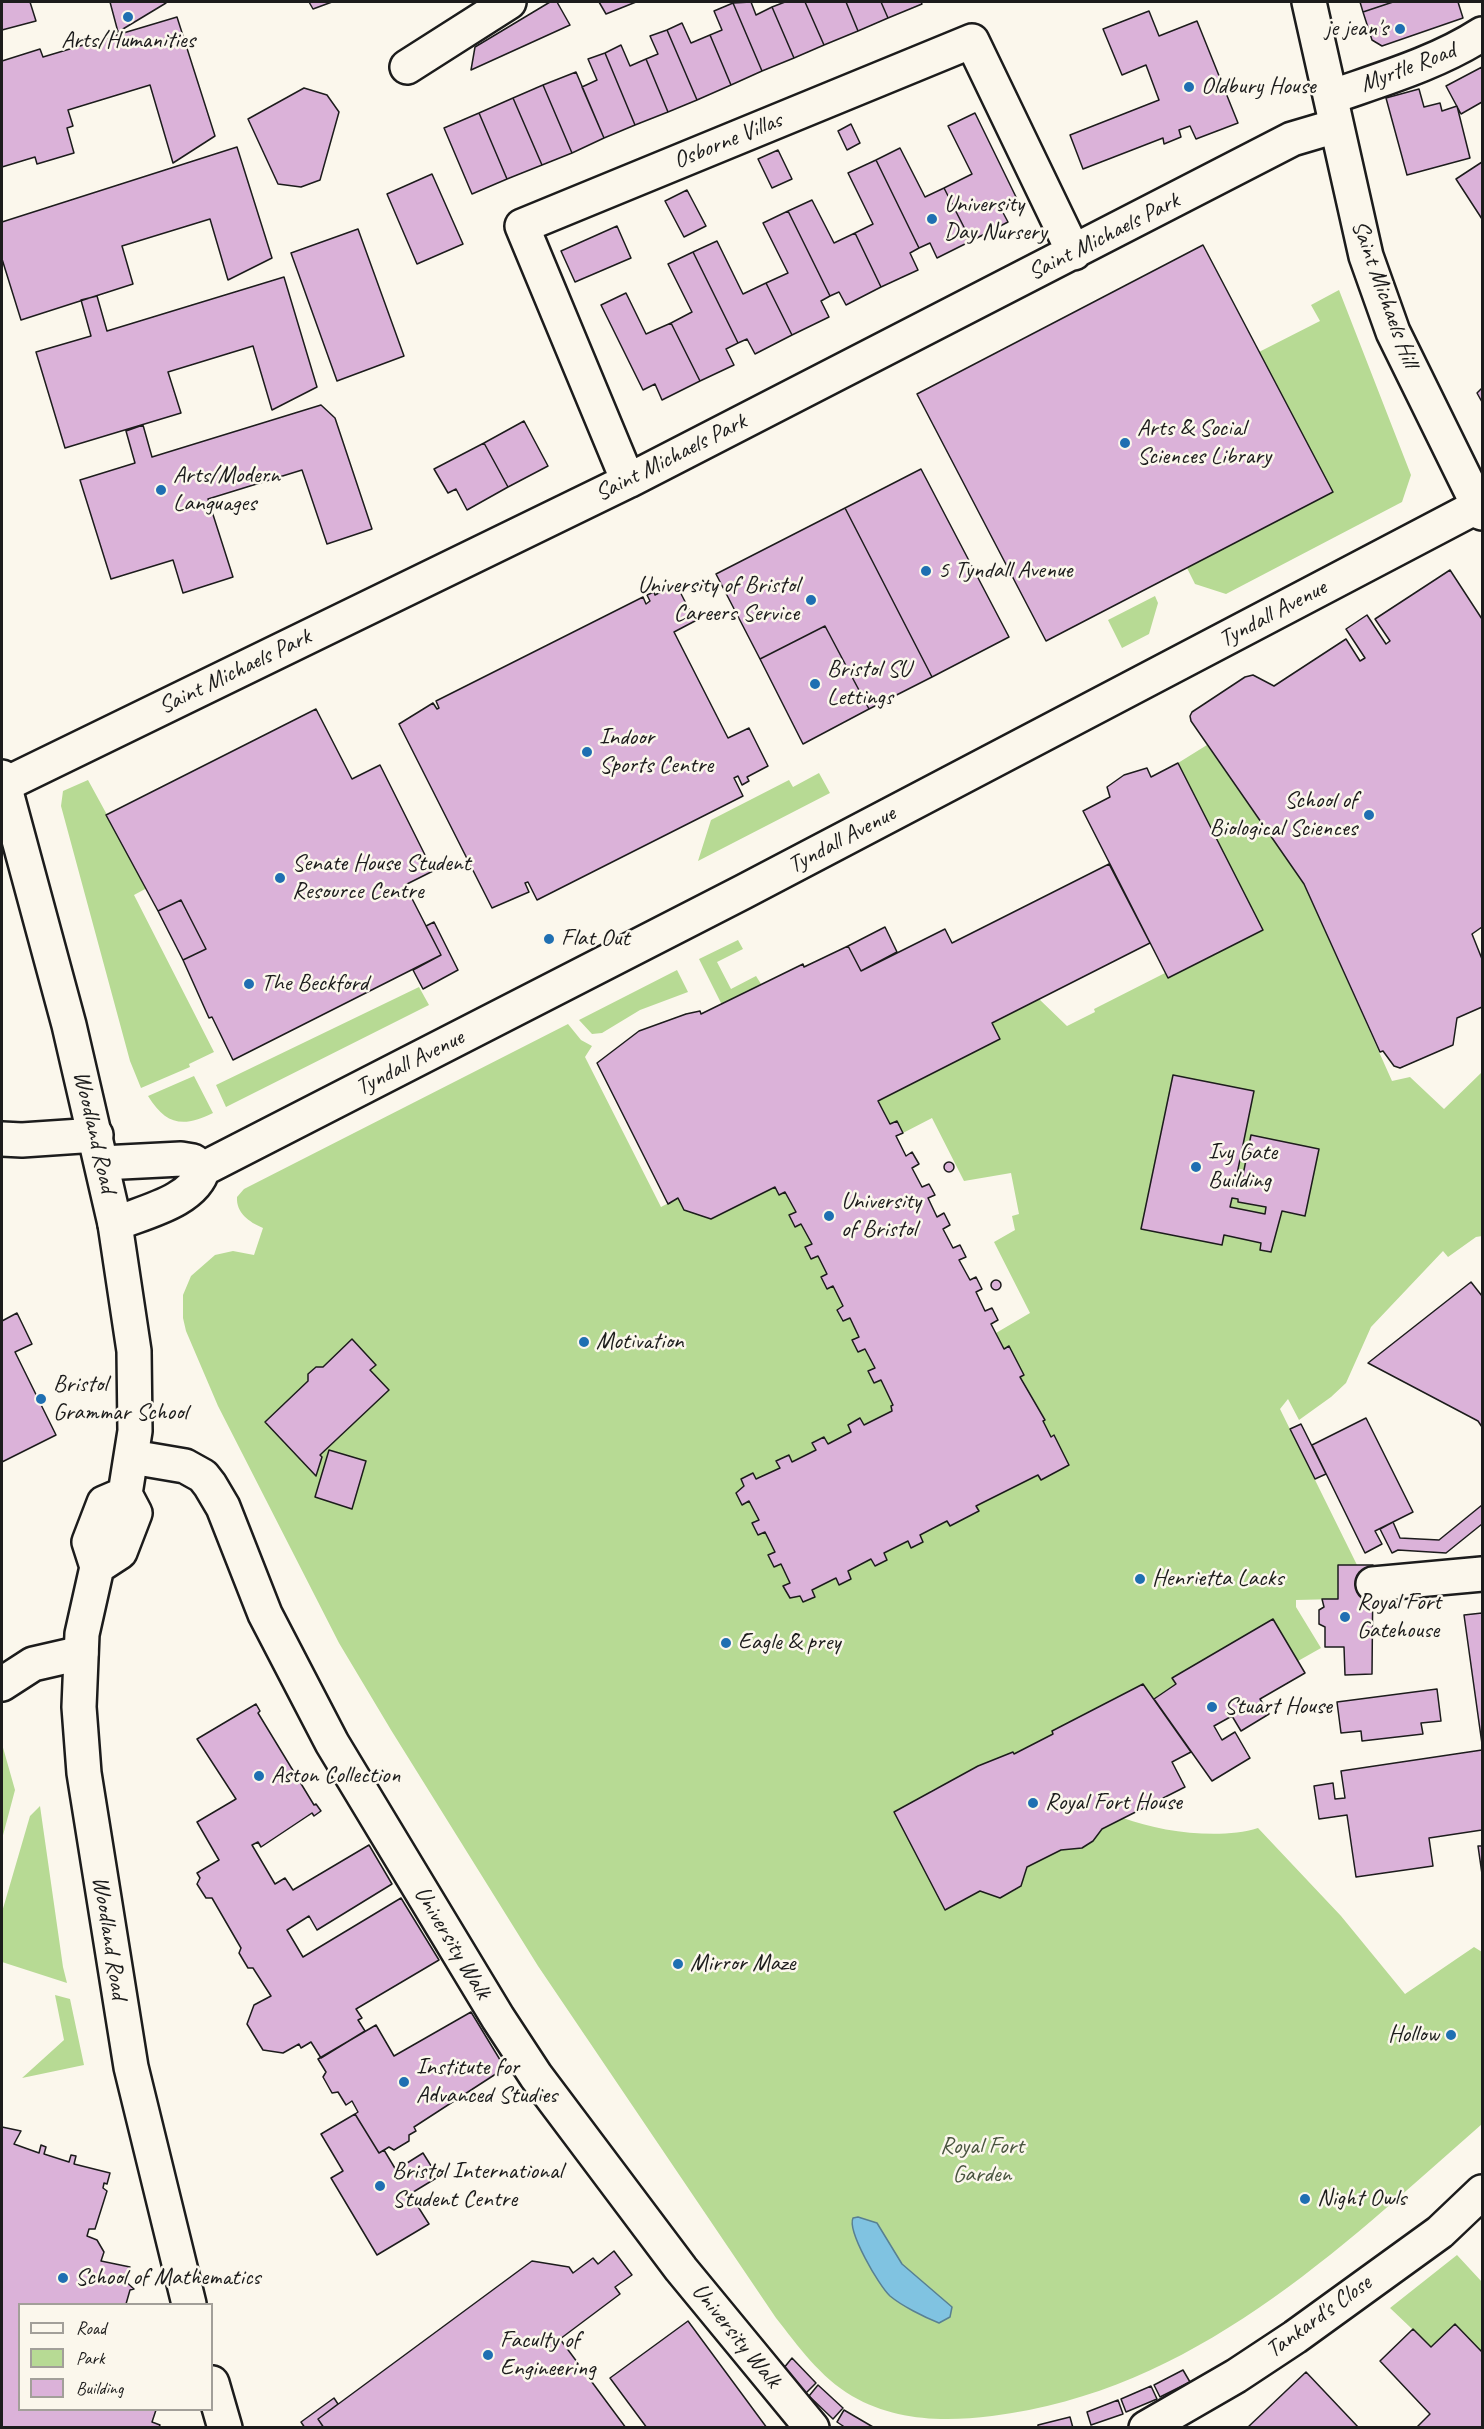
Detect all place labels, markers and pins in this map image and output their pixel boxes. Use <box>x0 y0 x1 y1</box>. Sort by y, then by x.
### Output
marker: Arts/Humanities <box>121 10 135 24</box>
place label: je jean's <box>1325 15 1388 43</box>
marker: je jean's <box>1393 22 1407 36</box>
place label: Arts/Humanities <box>61 27 195 55</box>
place label: Oldbury House <box>1201 73 1316 101</box>
marker: Oldbury House <box>1182 80 1196 94</box>
place label: University Day Nursery <box>944 191 1047 247</box>
marker: University Day Nursery <box>925 212 939 226</box>
place label: Arts & Social Sciences Library <box>1137 415 1271 471</box>
marker: Arts & Social Sciences Library <box>1118 436 1132 450</box>
place label: Arts/Modern Languages <box>173 462 280 518</box>
marker: Arts/Modern Languages <box>154 483 168 497</box>
place label: 5 Tyndall Avenue <box>938 557 1072 585</box>
marker: 5 Tyndall Avenue <box>919 564 933 578</box>
place label: University of Bristol Careers Service <box>638 572 799 628</box>
marker: University of Bristol Careers Service <box>804 593 818 607</box>
place label: Bristol SU Lettings <box>827 656 910 712</box>
marker: Bristol SU Lettings <box>808 677 822 691</box>
place label: Indoor Sports Centre <box>599 724 713 780</box>
marker: Indoor Sports Centre <box>580 745 594 759</box>
place label: School of Biological Sciences <box>1210 787 1357 843</box>
marker: School of Biological Sciences <box>1362 808 1376 822</box>
place label: Senate House Student Resource Centre <box>292 850 471 906</box>
marker: Senate House Student Resource Centre <box>273 871 287 885</box>
place label: Flat Out <box>561 925 629 953</box>
marker: Flat Out <box>542 932 556 946</box>
place label: The Beckford <box>261 970 368 998</box>
marker: The Beckford <box>242 977 256 991</box>
place label: Ivy Gate Building <box>1208 1139 1277 1195</box>
marker: Ivy Gate Building <box>1189 1160 1203 1174</box>
place label: University of Bristol <box>841 1188 921 1244</box>
marker: University of Bristol <box>822 1209 836 1223</box>
place label: Motivation <box>596 1328 684 1356</box>
marker: Motivation <box>577 1335 591 1349</box>
place label: Bristol Grammar School <box>53 1371 187 1427</box>
marker: Bristol Grammar School <box>34 1392 48 1406</box>
place label: Henrietta Lacks <box>1152 1565 1283 1593</box>
marker: Henrietta Lacks <box>1133 1572 1147 1586</box>
place label: Royal Fort Gatehouse <box>1357 1589 1441 1645</box>
marker: Royal Fort Gatehouse <box>1338 1610 1352 1624</box>
place label: Eagle & prey <box>738 1629 840 1657</box>
marker: Eagle & prey <box>719 1636 733 1650</box>
place label: Stuart House <box>1224 1693 1332 1721</box>
marker: Stuart House <box>1205 1700 1219 1714</box>
place label: Aston Collection <box>271 1762 400 1790</box>
marker: Aston Collection <box>252 1769 266 1783</box>
place label: Royal Fort House <box>1045 1789 1182 1817</box>
marker: Royal Fort House <box>1026 1796 1040 1810</box>
place label: Mirror Maze <box>690 1950 795 1978</box>
marker: Mirror Maze <box>671 1957 685 1971</box>
place label: Hollow <box>1388 2021 1439 2049</box>
marker: Hollow <box>1444 2028 1458 2042</box>
place label: Institute for Advanced Studies <box>416 2054 557 2110</box>
marker: Institute for Advanced Studies <box>397 2075 411 2089</box>
place label: Bristol International Student Centre <box>392 2158 563 2214</box>
marker: Bristol International Student Centre <box>373 2179 387 2193</box>
place label: Night Owls <box>1317 2185 1406 2213</box>
marker: Night Owls <box>1298 2192 1312 2206</box>
place label: School of Mathematics <box>75 2264 261 2292</box>
marker: School of Mathematics <box>56 2271 70 2285</box>
place label: Faculty of Engineering <box>500 2327 595 2383</box>
marker: Faculty of Engineering <box>481 2348 495 2362</box>

